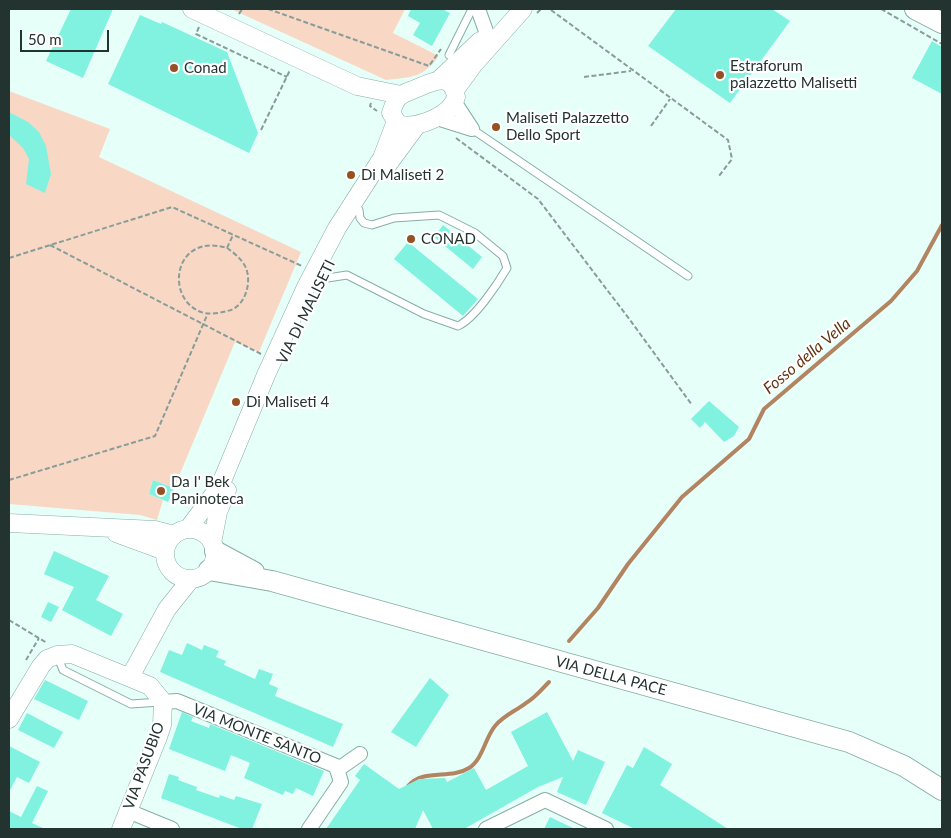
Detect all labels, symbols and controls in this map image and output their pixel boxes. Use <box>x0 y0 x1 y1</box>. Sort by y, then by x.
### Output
scale bar <box>22 20 111 52</box>
text: 50 m <box>28 30 62 48</box>
place label: Estraforum palazzetto Malisetti <box>730 57 857 92</box>
place label: Conad <box>184 59 227 77</box>
marker: Conad <box>168 62 180 74</box>
marker: Estraforum palazzetto Malisetti <box>714 69 726 81</box>
place label: Maliseti Palazzetto Dello Sport <box>506 109 629 144</box>
marker: Maliseti Palazzetto Dello Sport <box>490 121 502 133</box>
place label: Di Maliseti 2 <box>361 166 444 184</box>
marker: Di Maliseti 2 <box>345 169 357 181</box>
place label: CONAD <box>421 230 476 248</box>
marker: CONAD <box>405 233 417 245</box>
street label: VIA DI MALISETI <box>273 257 339 367</box>
water label: Fosso della Vella <box>759 314 855 398</box>
place label: Di Maliseti 4 <box>246 393 329 411</box>
marker: Di Maliseti 4 <box>230 396 242 408</box>
place label: Da I' Bek Paninoteca <box>171 473 244 508</box>
marker: Da I' Bek Paninoteca <box>155 485 167 497</box>
street label: VIA DELLA PACE <box>553 652 669 700</box>
street label: VIA MONTE SANTO <box>190 700 324 768</box>
street label: VIA PASUBIO <box>120 720 168 812</box>

